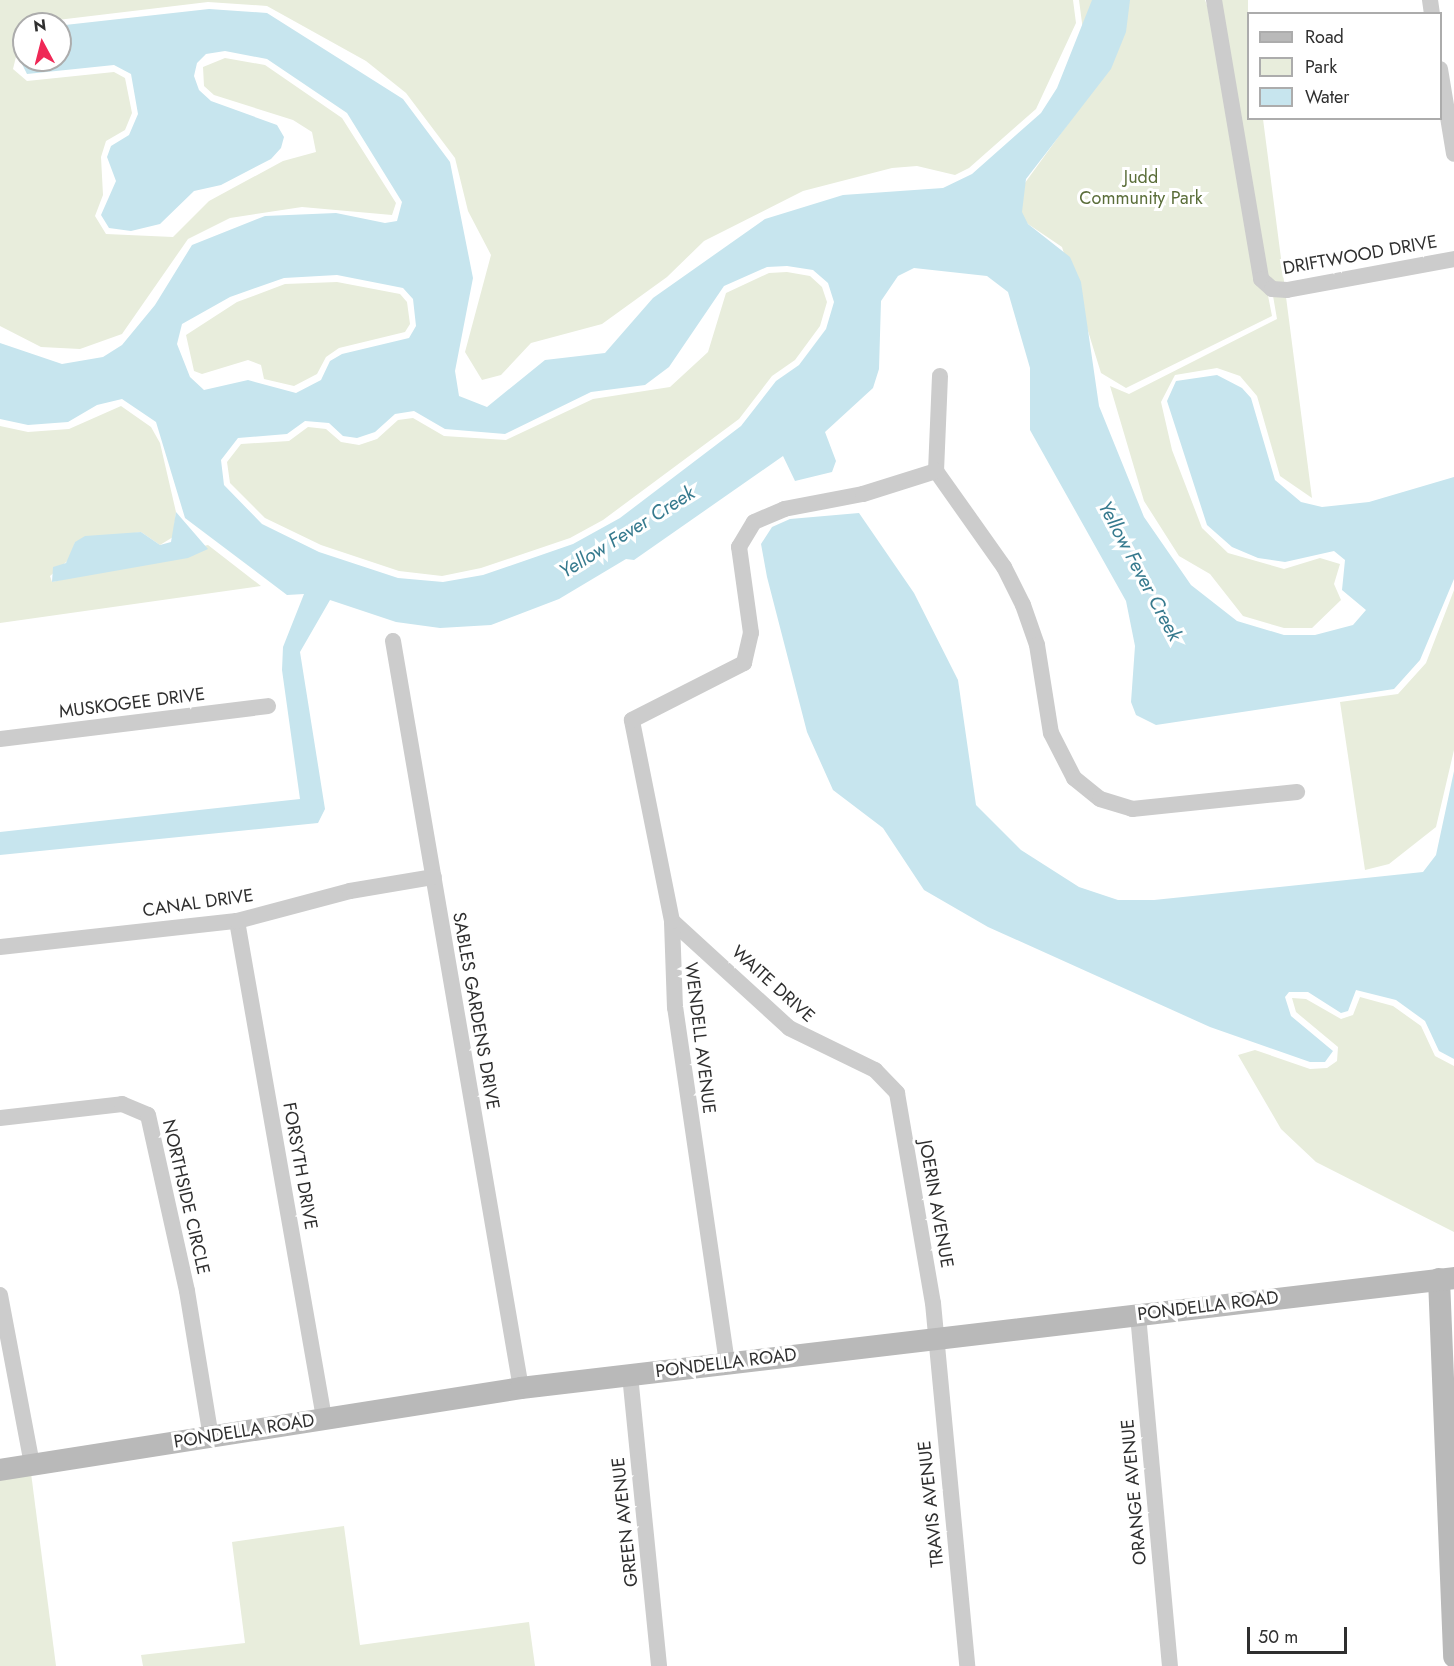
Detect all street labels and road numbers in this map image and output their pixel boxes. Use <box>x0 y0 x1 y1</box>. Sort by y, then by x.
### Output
street label: DRIFTWOOD DRIVE <box>1281 231 1439 279</box>
street label: MUSKOGEE DRIVE <box>58 683 206 723</box>
street label: CANAL DRIVE <box>141 885 255 921</box>
street label: SABLES GARDENS DRIVE <box>448 911 504 1111</box>
street label: WAITE DRIVE <box>727 941 819 1027</box>
street label: WENDELL AVENUE <box>680 961 720 1115</box>
street label: FORSYTH DRIVE <box>278 1101 322 1231</box>
street label: NORTHSIDE CIRCLE <box>158 1117 214 1277</box>
street label: JOERIN AVENUE <box>914 1138 958 1270</box>
street label: PONDELLA ROAD <box>1136 1287 1280 1325</box>
street label: PONDELLA ROAD <box>654 1344 798 1382</box>
street label: PONDELLA ROAD <box>172 1409 316 1453</box>
street label: ORANGE AVENUE <box>1117 1418 1151 1566</box>
street label: TRAVIS AVENUE <box>914 1440 948 1568</box>
street label: GREEN AVENUE <box>607 1456 643 1588</box>

